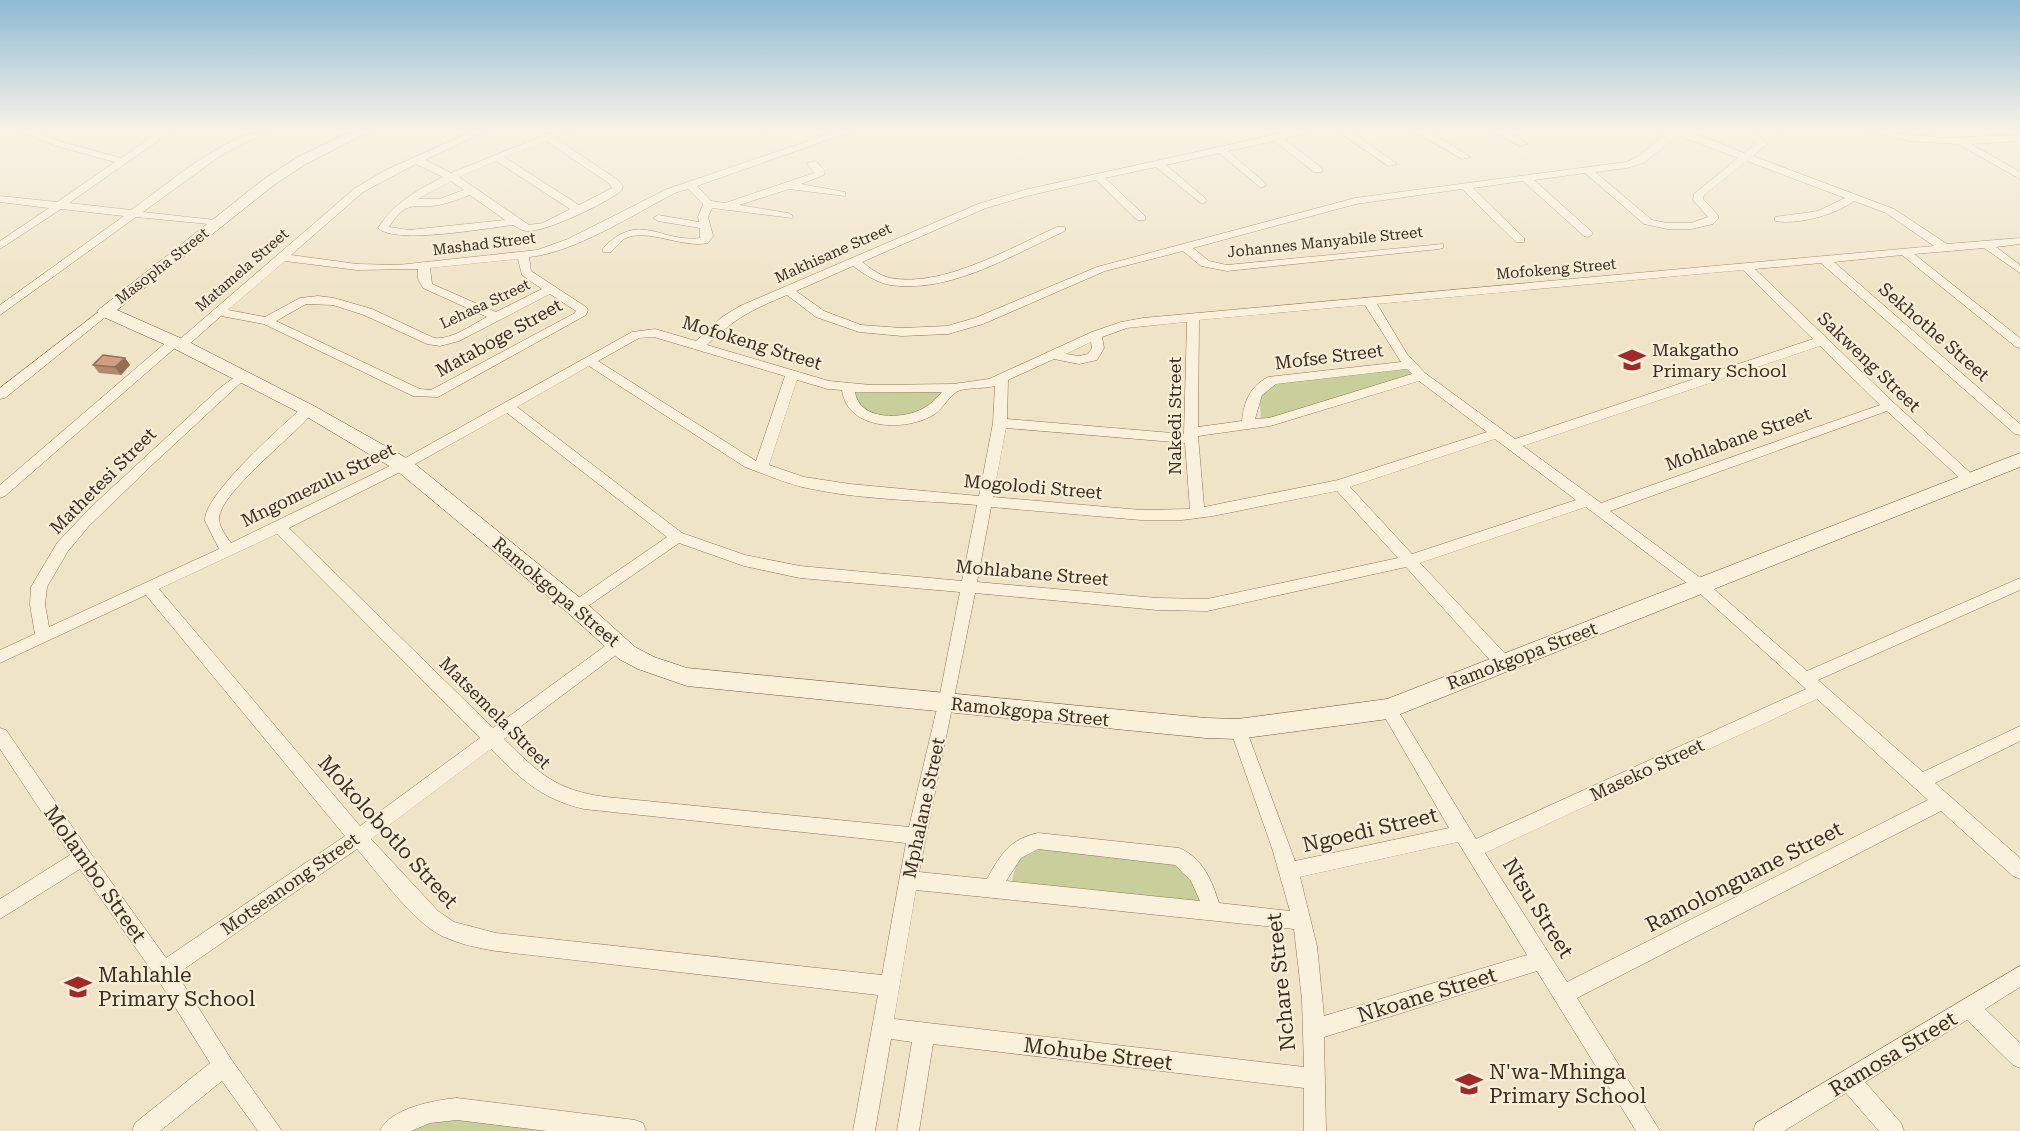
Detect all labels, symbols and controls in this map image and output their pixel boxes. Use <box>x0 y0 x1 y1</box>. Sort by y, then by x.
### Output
street label: Makhisane Street <box>772 219 895 287</box>
street label: Johannes Manyabile Street <box>1226 223 1424 261</box>
street label: Masopha Street <box>112 224 212 308</box>
street label: Matamela Street <box>192 225 292 315</box>
street label: Mashad Street <box>432 229 537 259</box>
street label: Mofokeng Street <box>1495 255 1617 283</box>
street label: Lehasa Street <box>437 275 533 333</box>
street label: Sekhothe Street <box>1875 278 1994 385</box>
street label: Mataboge Street <box>432 294 566 381</box>
street label: Sakweng Street <box>1814 307 1925 416</box>
street label: Mofokeng Street <box>680 311 825 374</box>
street label: Mofse Street <box>1273 339 1385 374</box>
place label: Makgatho Primary School <box>1652 339 1787 381</box>
school or university icon: Makgatho Primary School <box>1617 345 1647 375</box>
street label: Nakedi Street <box>1164 357 1185 475</box>
street label: Mohlabane Street <box>1662 402 1814 475</box>
street label: Mathetesi Street <box>45 423 160 538</box>
street label: Mngomezulu Street <box>237 438 398 531</box>
street label: Mogolodi Street <box>963 470 1103 503</box>
street label: Ramokgopa Street <box>489 532 624 651</box>
street label: Mohlabane Street <box>955 555 1110 590</box>
street label: Ramokgopa Street <box>1444 617 1600 694</box>
street label: Matsemela Street <box>435 652 556 773</box>
street label: Ramokgopa Street <box>950 693 1111 730</box>
street label: Maseko Street <box>1587 734 1707 805</box>
street label: Mphalane Street <box>898 735 949 880</box>
street label: Mokolobotlo Street <box>313 751 463 913</box>
street label: Molambo Street <box>39 801 151 947</box>
street label: Ngoedi Street <box>1300 803 1440 857</box>
street label: Ramolonguane Street <box>1642 817 1847 937</box>
street label: Motseanong Street <box>217 828 363 939</box>
street label: Ntsu Street <box>1498 854 1578 962</box>
street label: Nchare Street <box>1262 912 1300 1052</box>
street label: Nkoane Street <box>1355 962 1500 1028</box>
place label: Mahlahle Primary School <box>98 963 256 1011</box>
school or university icon: Mahlahle Primary School <box>63 972 93 1002</box>
street label: Ramosa Street <box>1825 1006 1961 1102</box>
street label: Mohube Street <box>1022 1033 1174 1075</box>
place label: N'wa-Mhinga Primary School <box>1489 1060 1647 1108</box>
school or university icon: N'wa-Mhinga Primary School <box>1454 1069 1484 1099</box>

